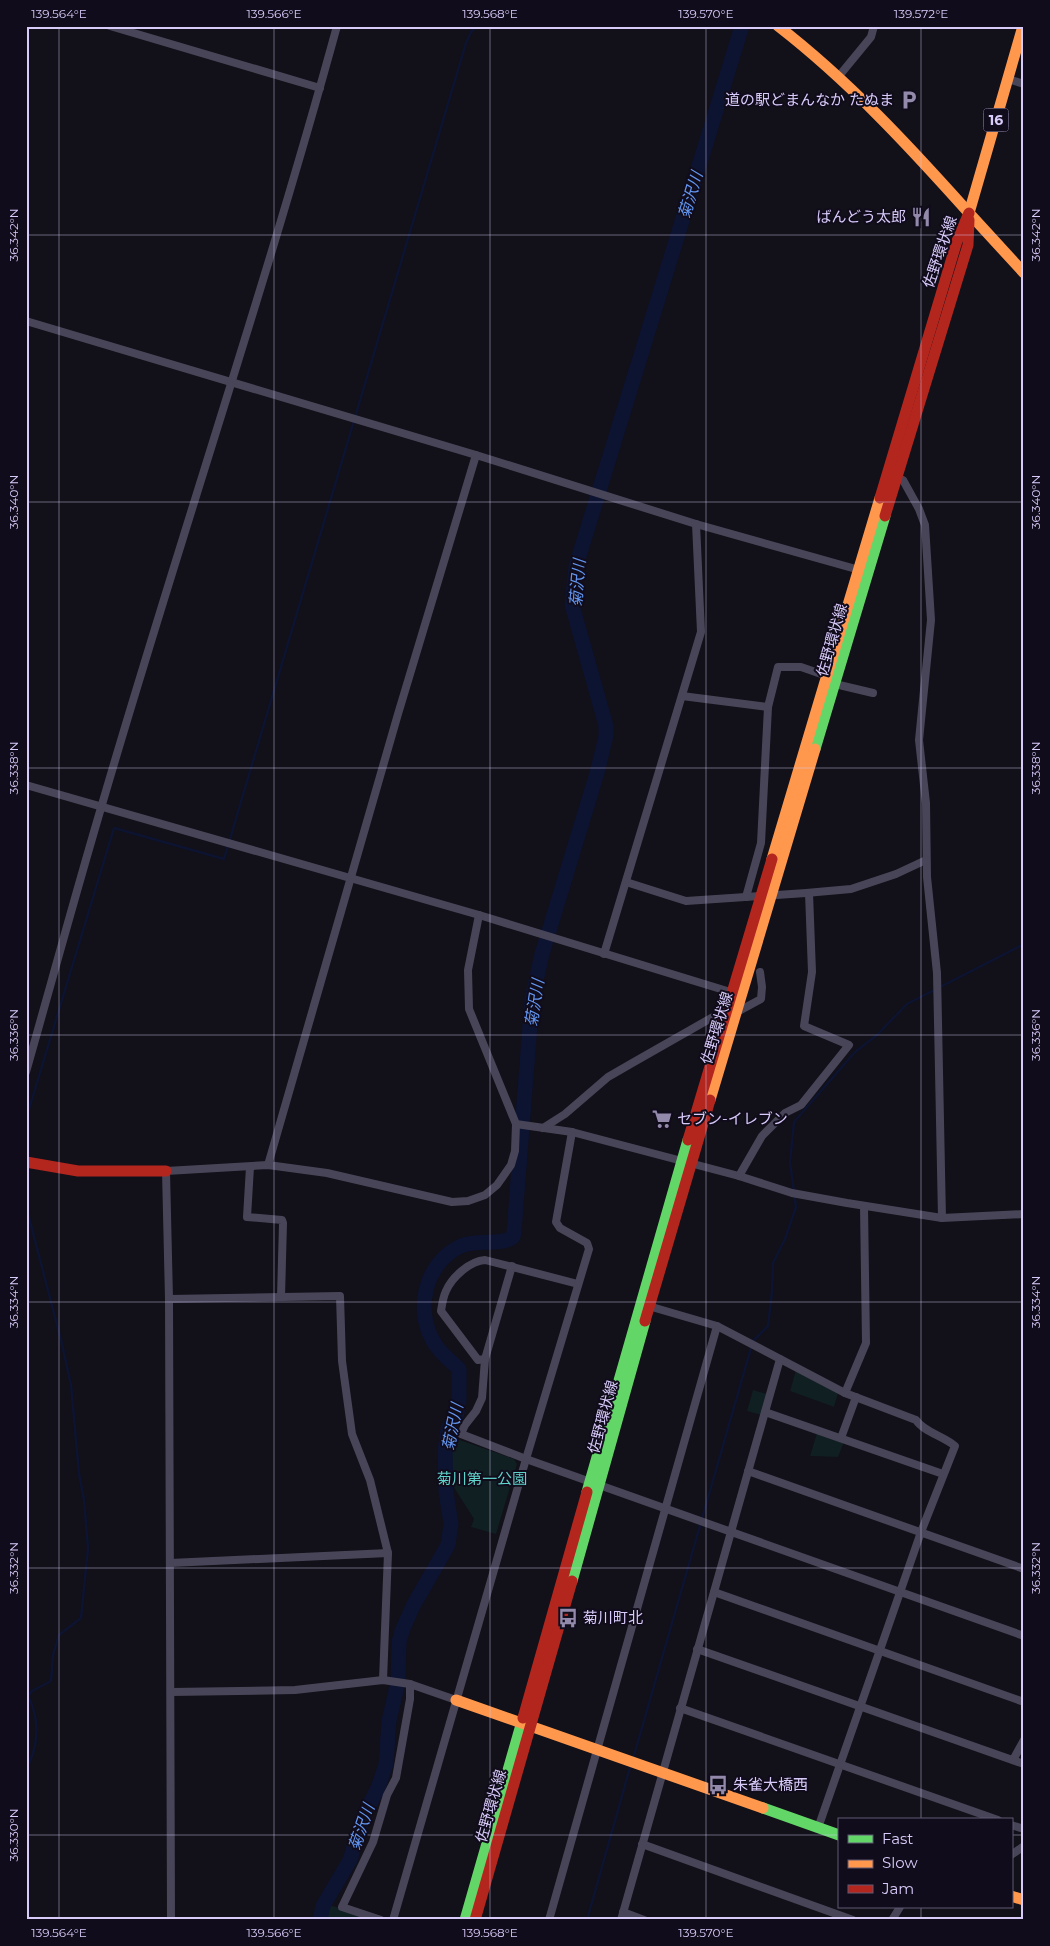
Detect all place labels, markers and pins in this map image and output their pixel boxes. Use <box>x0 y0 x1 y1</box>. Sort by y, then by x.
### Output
parking icon: 道の駅どまんなか たぬま <box>898 89 920 111</box>
place label: 道の駅どまんなか たぬま <box>725 90 894 109</box>
restaurant icon: ばんどう太郎 <box>910 206 932 228</box>
place label: ばんどう太郎 <box>816 207 906 226</box>
supermarket icon: セブン-イレブン <box>651 1108 673 1130</box>
place label: セブン-イレブン <box>677 1109 788 1128</box>
bus stop icon: 菊川町北 <box>557 1607 579 1629</box>
place label: 菊川町北 <box>583 1608 643 1627</box>
bus stop icon: 朱雀大橋西 <box>707 1774 729 1796</box>
place label: 朱雀大橋西 <box>733 1775 808 1794</box>

